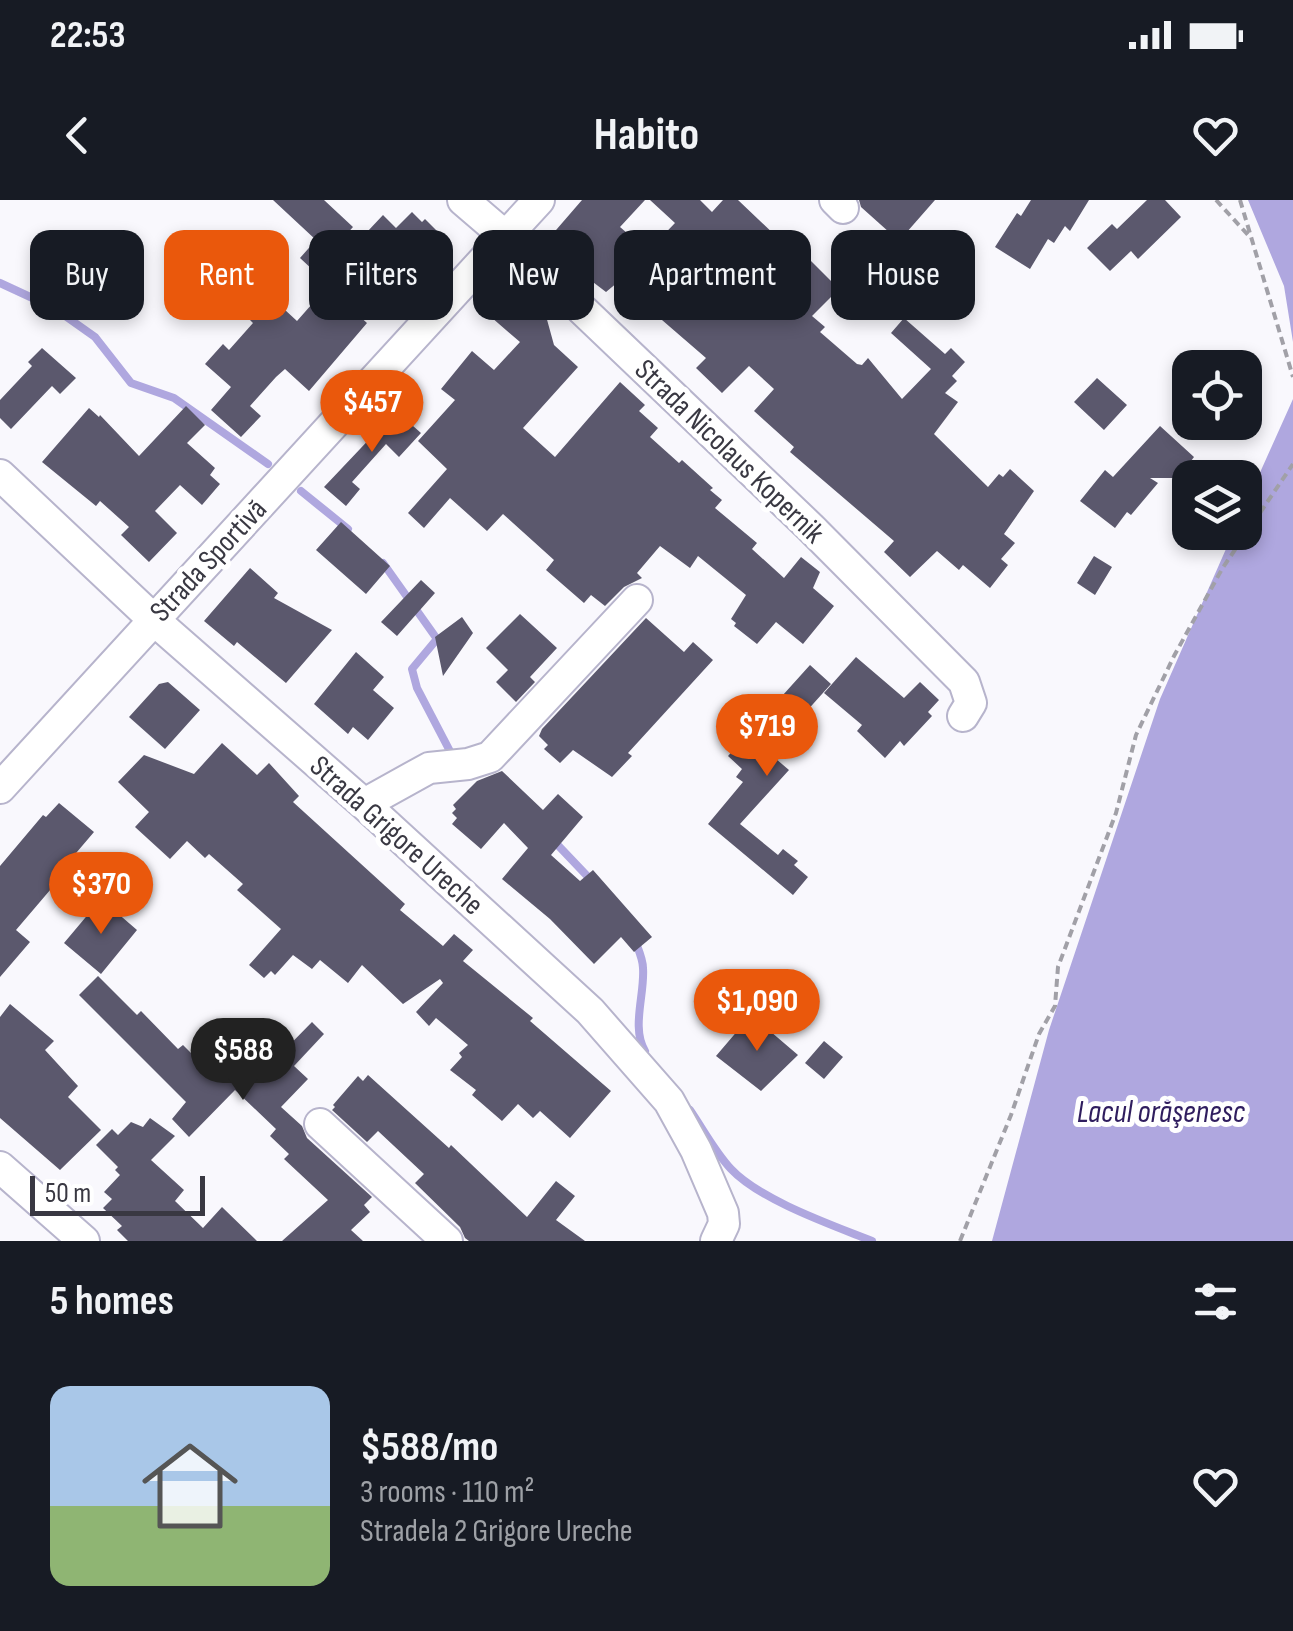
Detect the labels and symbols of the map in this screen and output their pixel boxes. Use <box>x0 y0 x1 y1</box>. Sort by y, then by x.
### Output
street label: Strada Nicolaus Kopernik <box>627 352 832 552</box>
pin: $457 <box>313 370 431 455</box>
street label: Strada Sportivă <box>143 492 275 630</box>
pin: $719 <box>708 694 826 779</box>
street label: Strada Grigore Ureche <box>302 748 490 923</box>
pin: $370 <box>42 852 160 937</box>
pin: $1,090 <box>676 969 838 1054</box>
pin: $588 <box>184 1018 302 1103</box>
water label: Lacul orăşenesc <box>1077 1093 1246 1132</box>
scale bar <box>30 1171 205 1216</box>

